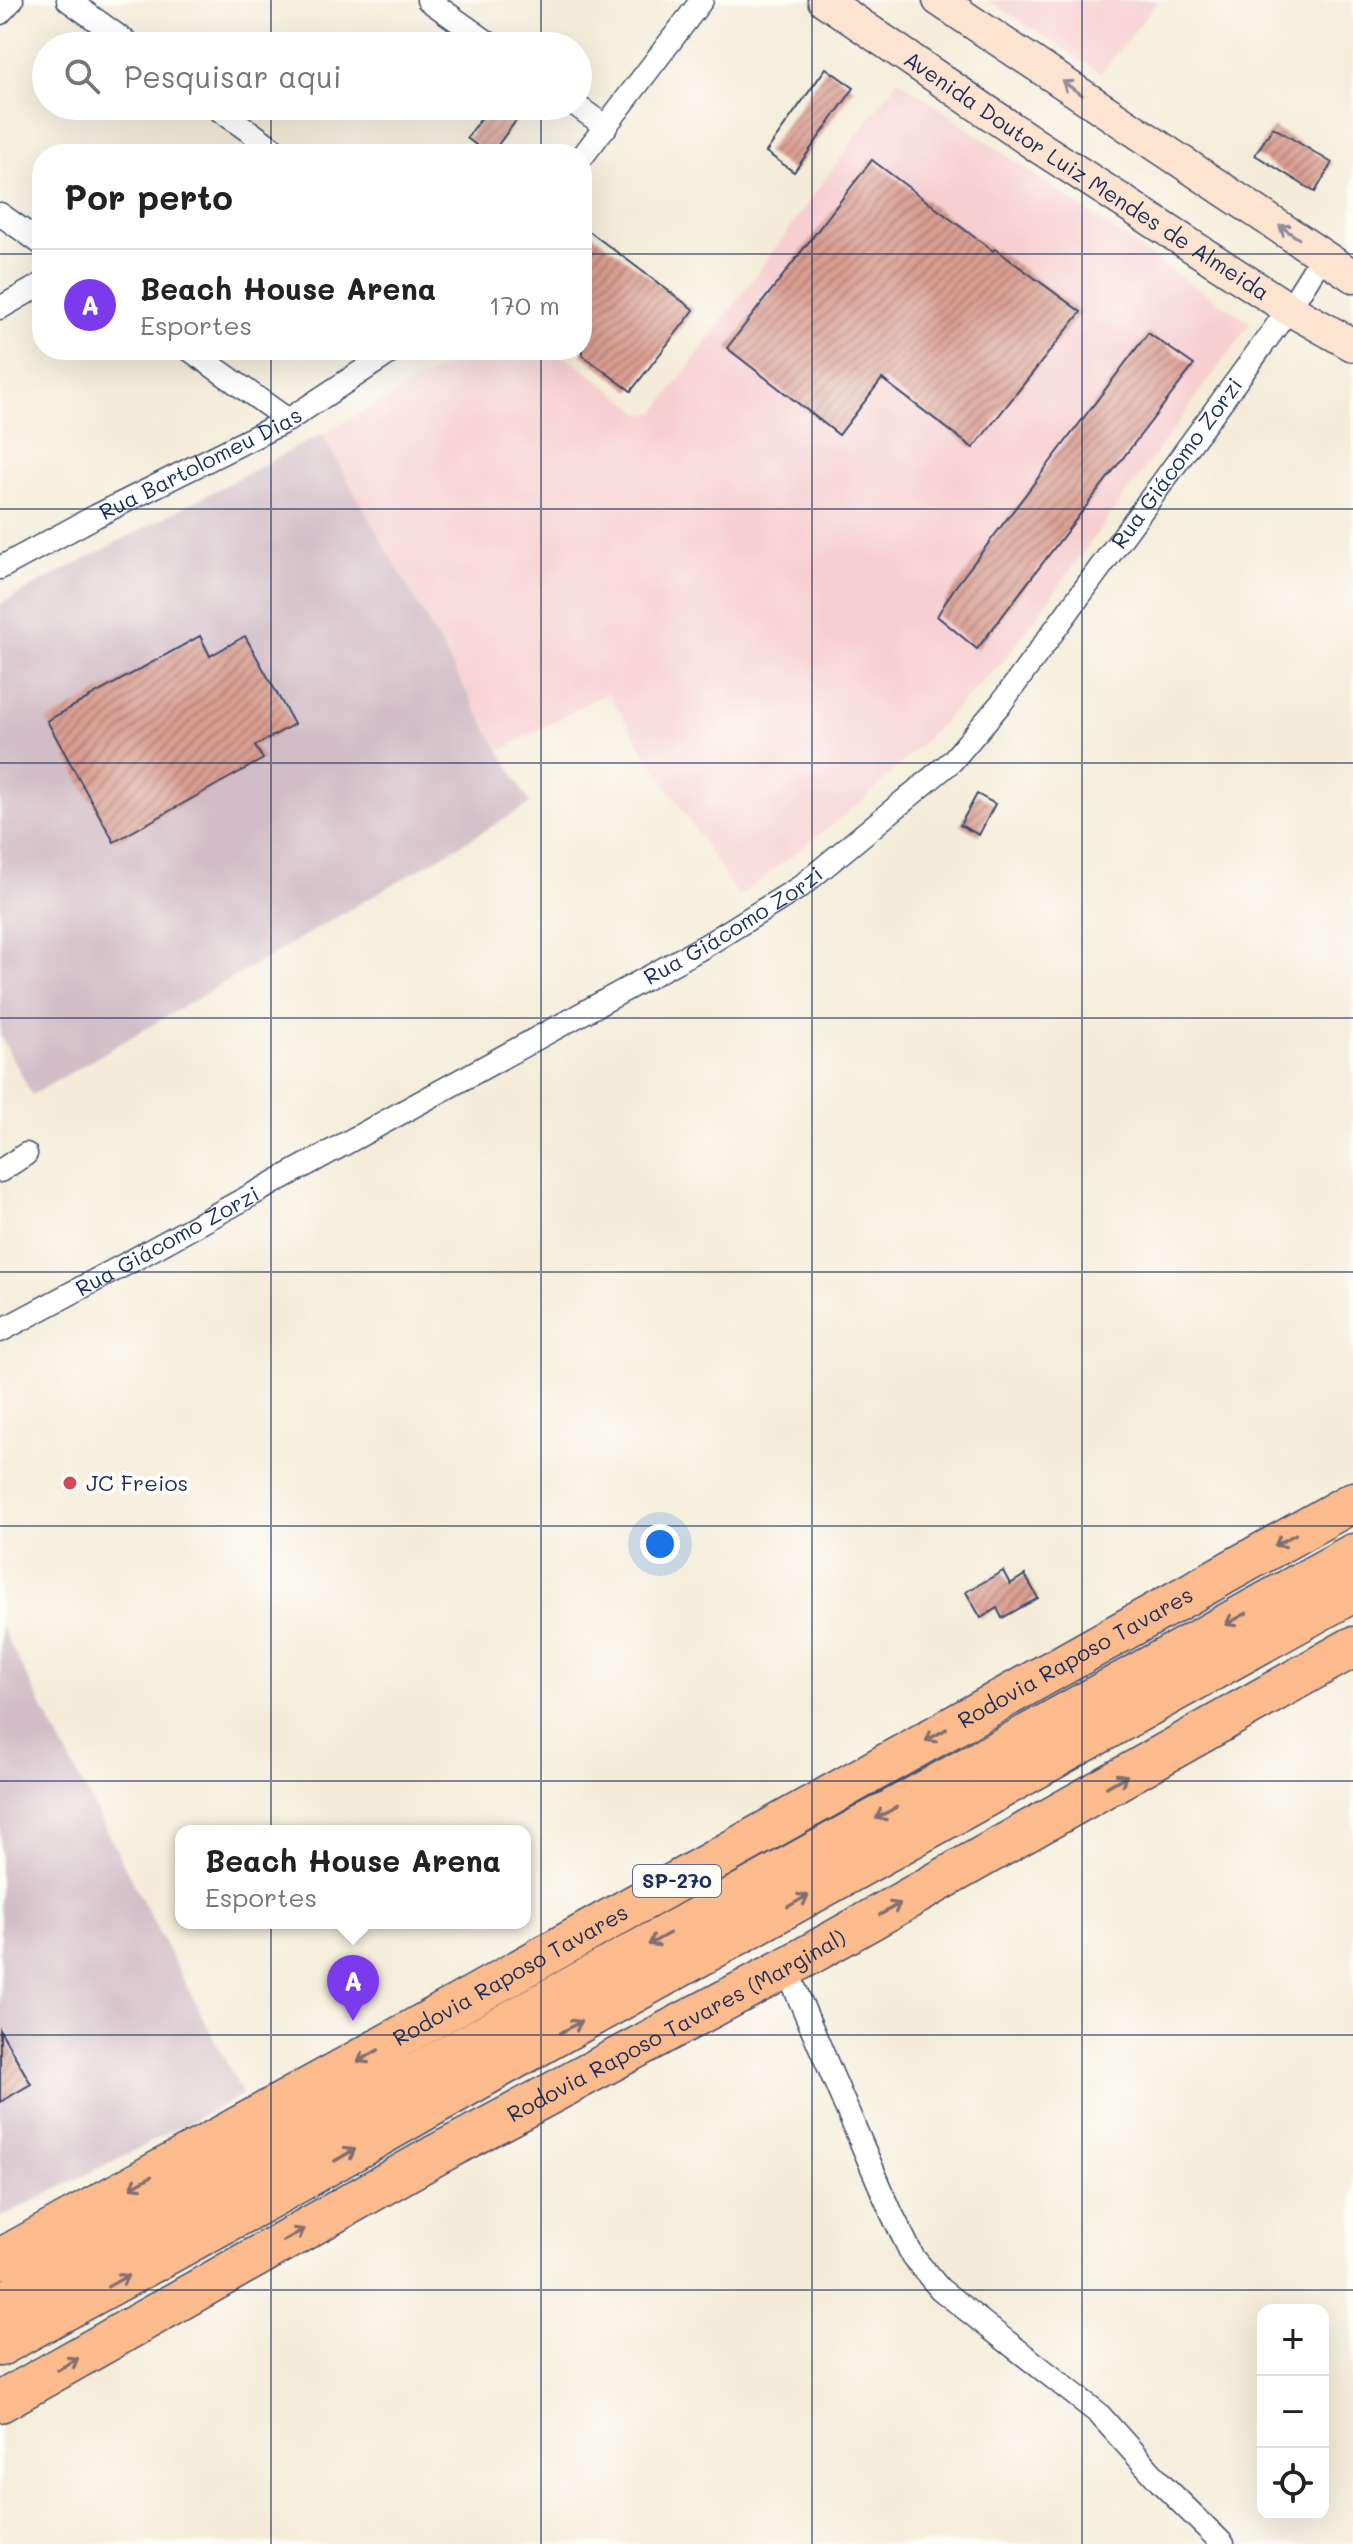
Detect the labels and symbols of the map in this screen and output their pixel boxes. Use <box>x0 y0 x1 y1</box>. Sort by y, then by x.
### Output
street label: Avenida Doutor Luiz Mendes de Almeida <box>899 44 1275 307</box>
one-way arrow <box>1061 80 1084 96</box>
one-way arrow <box>1278 224 1300 241</box>
street label: Rua Giácomo Zorzi <box>1104 371 1248 554</box>
street label: Rua Bartolomeu Dias <box>94 400 307 526</box>
street label: Rua Giácomo Zorzi <box>638 859 829 991</box>
street label: Rua Giácomo Zorzi <box>70 1179 264 1302</box>
place label: JC Freios <box>86 1468 188 1497</box>
marker: JC Freios <box>61 1474 79 1492</box>
your location <box>640 1524 680 1564</box>
one-way arrow <box>1274 1532 1297 1548</box>
street label: Rodovia Raposo Tavares <box>952 1579 1198 1735</box>
one-way arrow <box>1225 1611 1248 1627</box>
one-way arrow <box>924 1728 948 1743</box>
one-way arrow <box>1104 1773 1128 1788</box>
one-way arrow <box>875 1805 898 1821</box>
road number: SP-270 <box>633 1865 721 1897</box>
one-way arrow <box>786 1892 810 1908</box>
street label: Rodovia Raposo Tavares <box>387 1897 633 2052</box>
one-way arrow <box>878 1901 901 1917</box>
street label: Rodovia Raposo Tavares (Marginal) <box>502 1922 851 2128</box>
one-way arrow <box>648 1932 671 1948</box>
pin: A <box>327 1955 379 2021</box>
one-way arrow <box>559 2019 582 2035</box>
one-way arrow <box>357 2048 380 2064</box>
one-way arrow <box>333 2147 356 2163</box>
one-way arrow <box>129 2174 153 2190</box>
one-way arrow <box>282 2227 305 2243</box>
one-way arrow <box>105 2273 129 2289</box>
one-way arrow <box>56 2356 79 2372</box>

